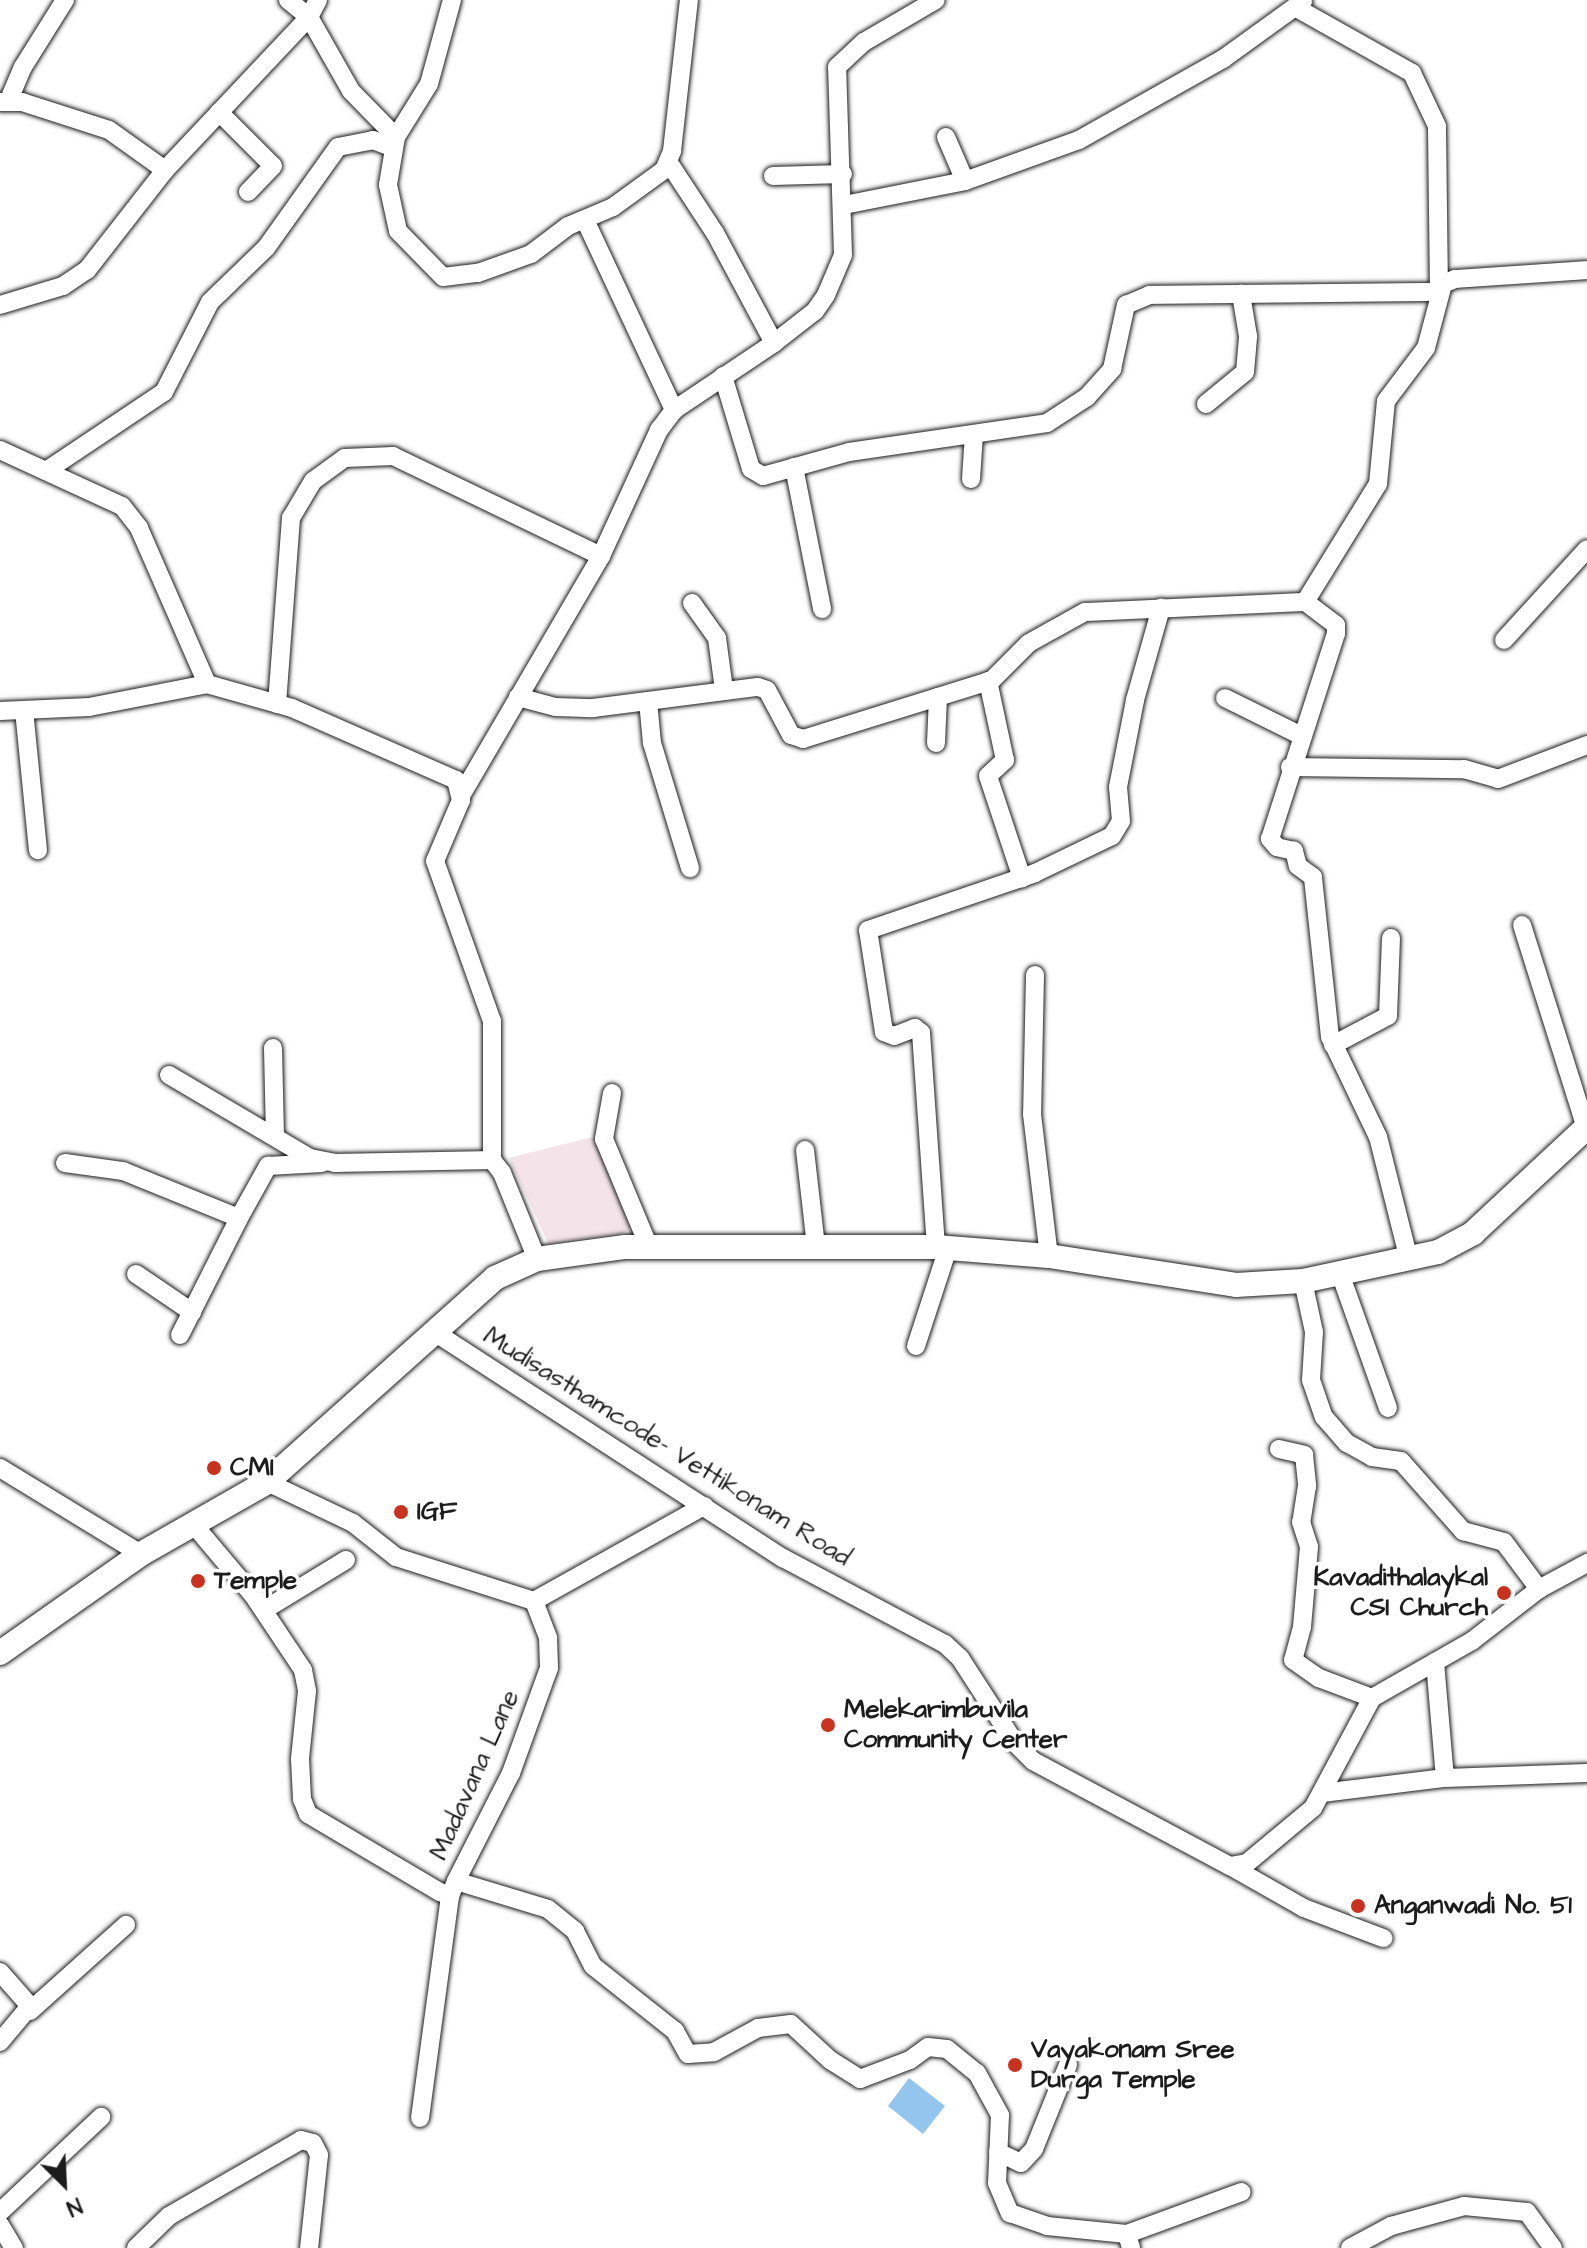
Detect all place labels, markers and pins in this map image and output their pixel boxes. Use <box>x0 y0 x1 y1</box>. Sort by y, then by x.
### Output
place label: CMI <box>230 1452 274 1484</box>
marker: CMI <box>205 1459 223 1477</box>
place label: IGF <box>417 1496 457 1528</box>
marker: IGF <box>392 1503 410 1521</box>
place label: Kavadithalaykal CSI Church <box>1314 1562 1488 1624</box>
place label: Temple <box>214 1565 297 1597</box>
marker: Temple <box>189 1572 207 1590</box>
marker: Kavadithalaykal CSI Church <box>1495 1584 1513 1602</box>
place label: Melekarimbuvila Community Center <box>844 1694 1067 1756</box>
marker: Melekarimbuvila Community Center <box>819 1716 837 1734</box>
place label: Anganwadi No. 51 <box>1374 1890 1572 1922</box>
marker: Anganwadi No. 51 <box>1349 1897 1367 1915</box>
place label: Vayakonam Sree Durga Temple <box>1031 2034 1235 2096</box>
marker: Vayakonam Sree Durga Temple <box>1006 2056 1024 2074</box>

